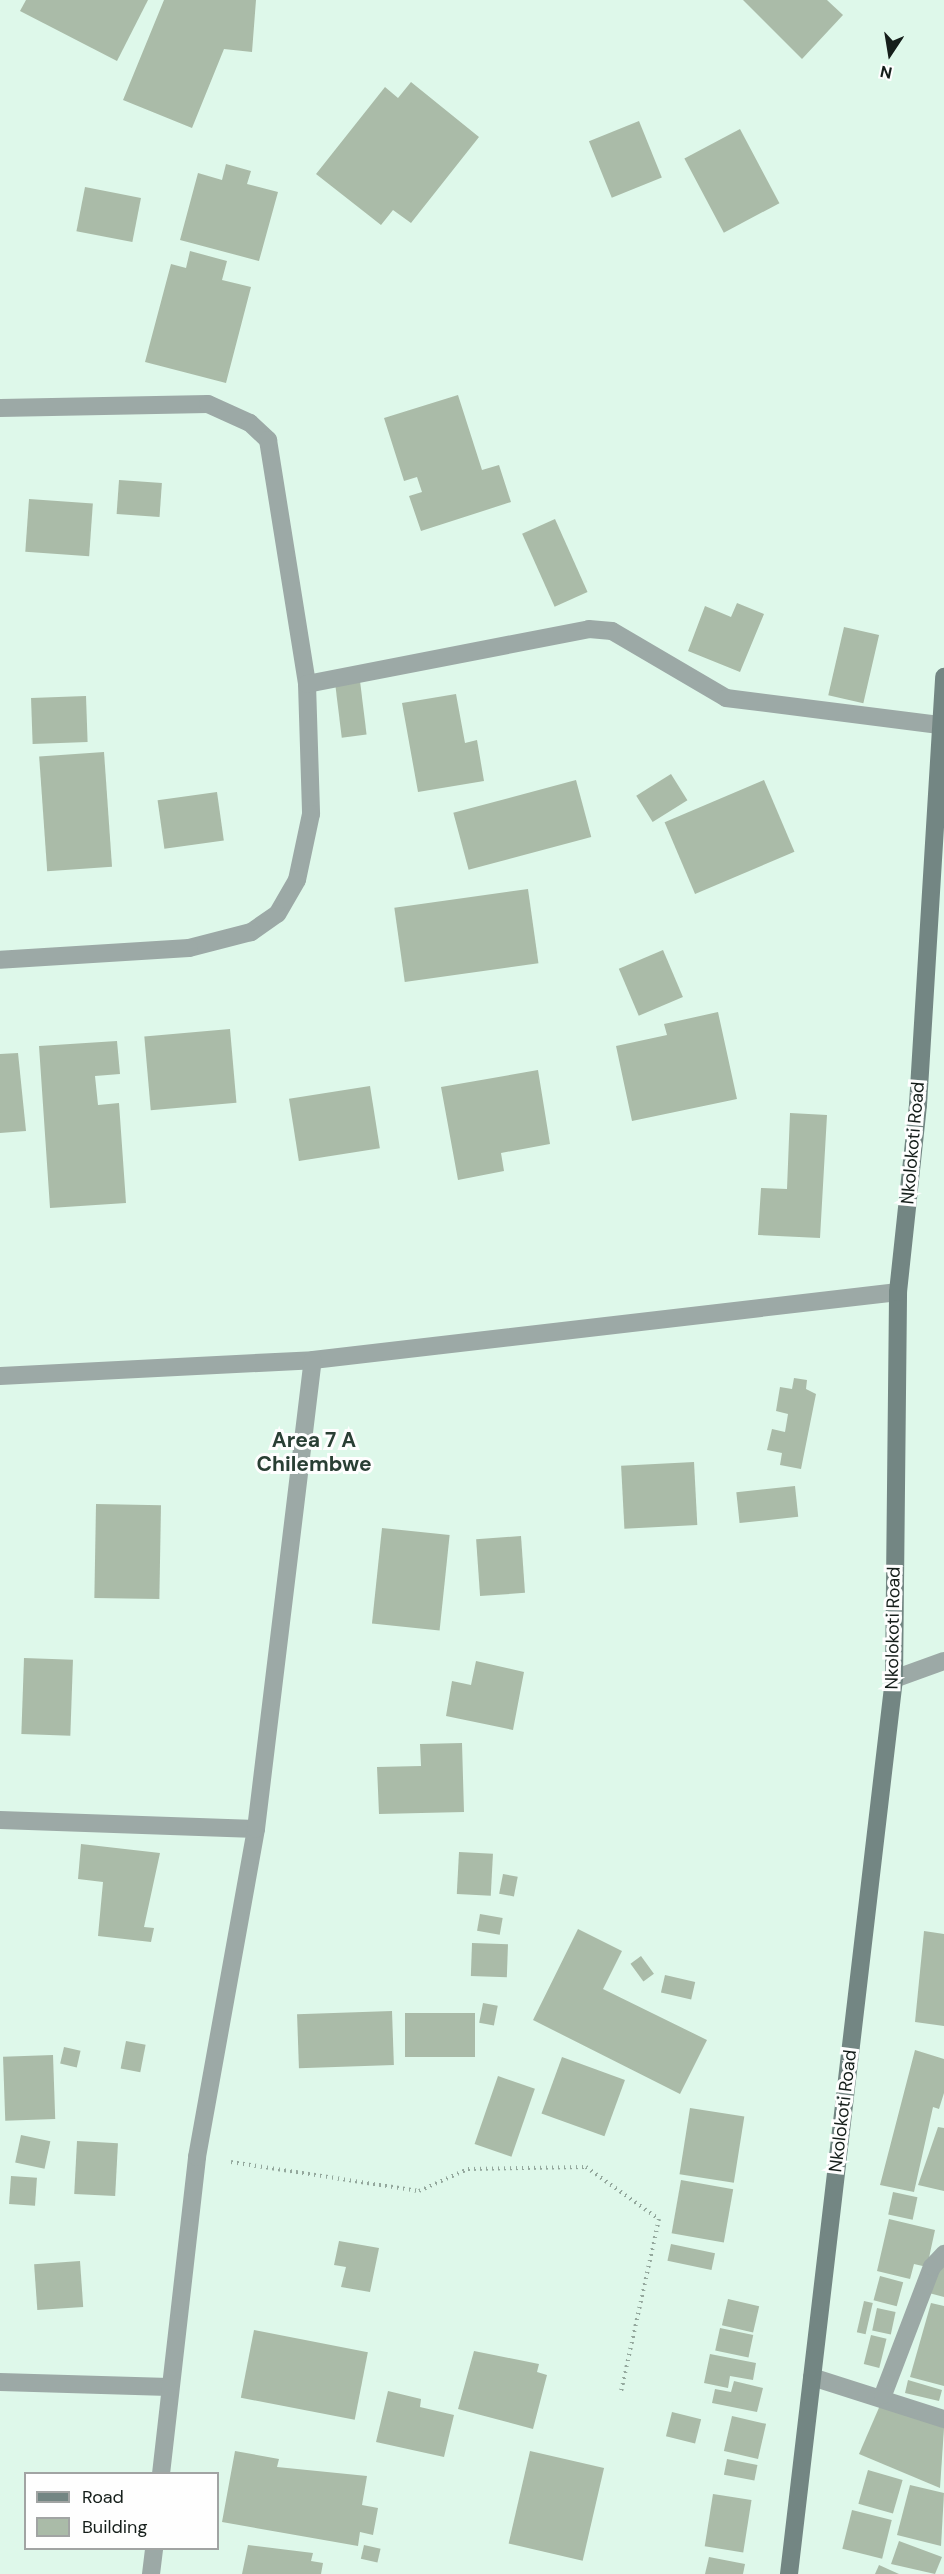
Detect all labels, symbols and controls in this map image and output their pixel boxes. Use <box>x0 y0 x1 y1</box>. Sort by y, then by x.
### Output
north arrow <box>860 24 920 84</box>
text: N <box>878 61 894 84</box>
street label: Nkolokoti Road <box>897 1081 929 1205</box>
district label: Area 7 A Chilembwe <box>256 1427 372 1477</box>
street label: Nkolokoti Road <box>881 1566 905 1690</box>
street label: Nkolokoti Road <box>825 2049 861 2173</box>
legend <box>24 2472 219 2550</box>
text: Road <box>82 2485 124 2509</box>
text: Building <box>82 2515 147 2539</box>

